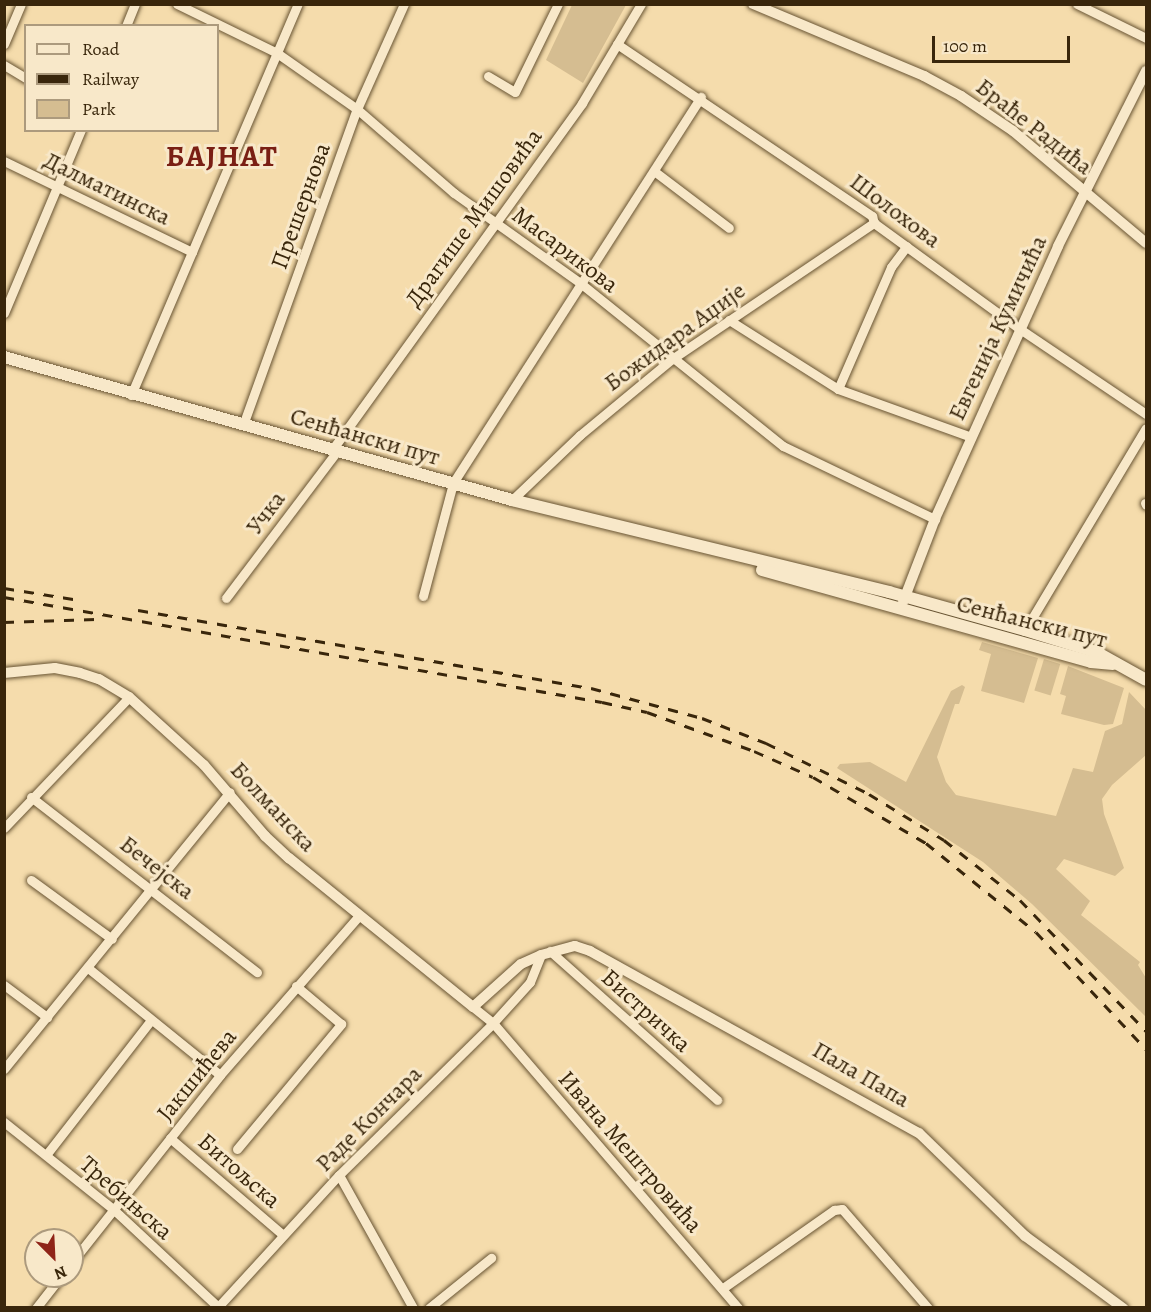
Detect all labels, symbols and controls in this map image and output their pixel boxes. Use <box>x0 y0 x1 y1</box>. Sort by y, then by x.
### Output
legend <box>24 24 219 132</box>
scale bar <box>935 24 1073 62</box>
text: 100 m <box>943 34 987 58</box>
text: Road <box>82 37 119 61</box>
text: Railway <box>82 67 139 91</box>
street label: Браће Радића <box>970 73 1098 181</box>
text: Park <box>82 97 116 121</box>
street label: Драгише Мишовића <box>400 123 548 313</box>
district label: БАЈНАТ <box>166 138 278 174</box>
street label: Прешернова <box>265 139 337 273</box>
street label: Далматинска <box>39 146 175 232</box>
street label: Шолохова <box>844 167 946 255</box>
street label: Масарикова <box>506 201 624 299</box>
street label: Евгенија Кумичића <box>943 231 1053 425</box>
street label: Божидара Аџије <box>599 276 751 398</box>
street label: Сенћански пут <box>287 402 443 472</box>
street label: Учка <box>240 485 292 541</box>
street label: Сенћански пут <box>954 589 1110 655</box>
street label: Болманска <box>224 756 322 858</box>
street label: Бечејска <box>114 830 200 906</box>
street label: Бистричка <box>595 963 697 1059</box>
street label: Јакшићева <box>151 1023 243 1127</box>
street label: Пала Папа <box>807 1036 915 1114</box>
street label: Раде Кончара <box>310 1060 428 1178</box>
street label: Ивана Мештровића <box>552 1065 708 1239</box>
street label: Битољска <box>192 1127 286 1215</box>
street label: Требињска <box>74 1150 178 1246</box>
north arrow <box>24 1228 84 1288</box>
text: N <box>51 1260 70 1285</box>

